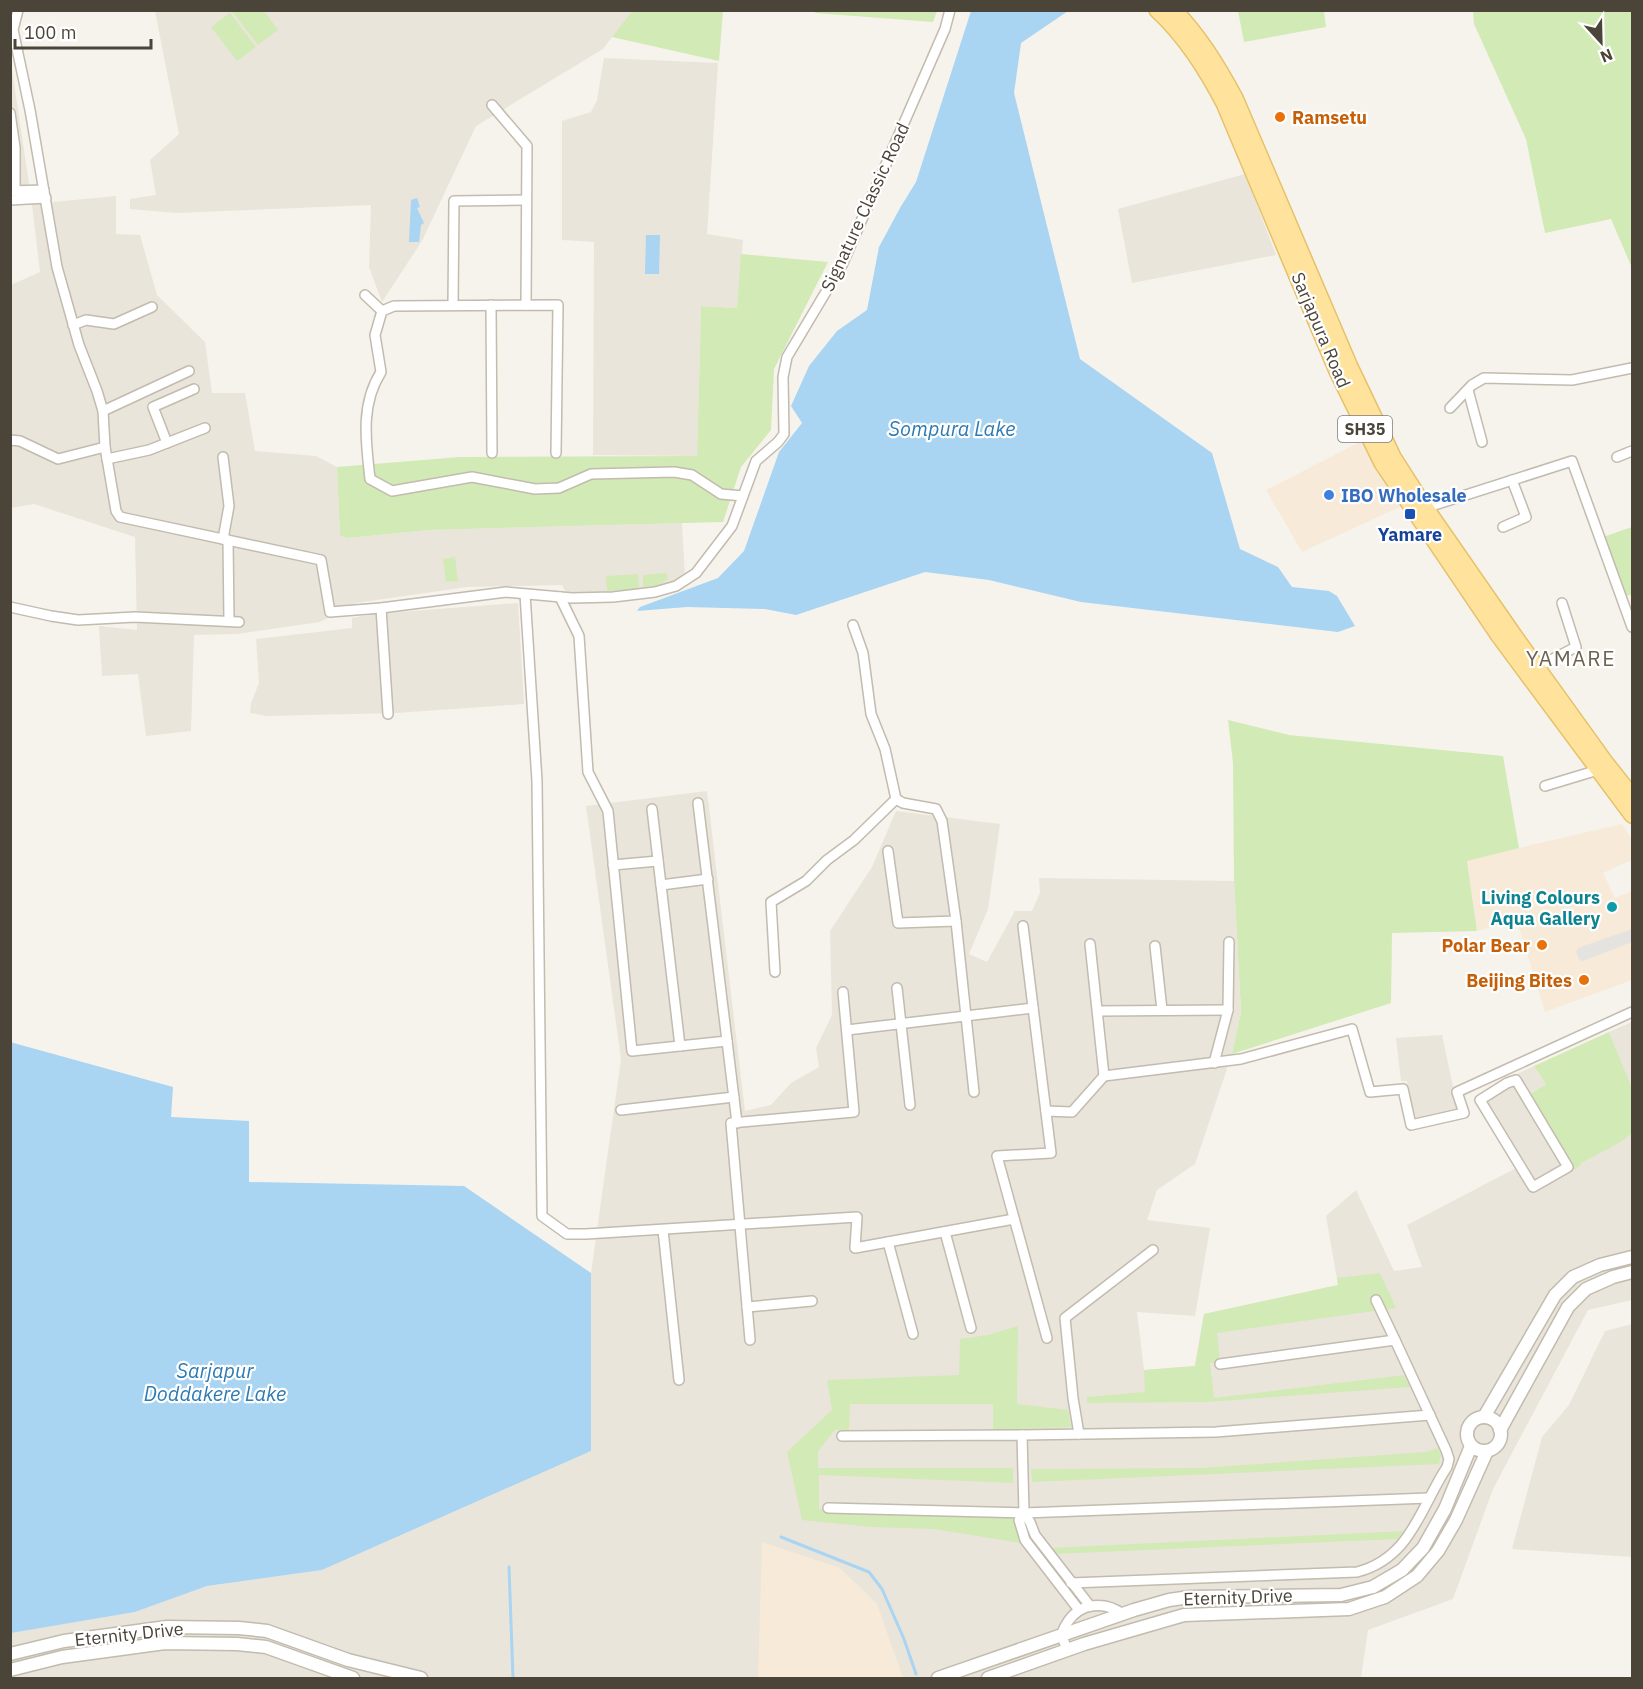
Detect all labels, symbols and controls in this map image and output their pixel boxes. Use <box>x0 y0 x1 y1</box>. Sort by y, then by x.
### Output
scale bar <box>15 12 152 50</box>
north arrow <box>1571 12 1631 72</box>
text: 100 m <box>24 21 76 44</box>
text: N <box>1597 44 1616 67</box>
place label: Ramsetu <box>1292 106 1367 129</box>
marker: Ramsetu <box>1273 110 1287 124</box>
street label: Signature Classic Road <box>816 119 914 295</box>
street label: Sarjapura Road <box>1286 269 1356 391</box>
water label: Sompura Lake <box>889 415 1015 442</box>
road number: SH35 <box>1338 416 1392 442</box>
place label: IBO Wholesale <box>1341 484 1467 507</box>
marker: IBO Wholesale <box>1322 488 1336 502</box>
marker: Yamare <box>1403 507 1417 521</box>
place label: Yamare <box>1378 523 1442 546</box>
district label: YAMARE <box>1526 644 1616 672</box>
place label: Living Colours Aqua Gallery <box>1481 886 1600 930</box>
marker: Living Colours Aqua Gallery <box>1605 900 1619 914</box>
place label: Polar Bear <box>1442 934 1530 957</box>
marker: Polar Bear <box>1535 938 1549 952</box>
place label: Beijing Bites <box>1466 969 1572 992</box>
marker: Beijing Bites <box>1577 973 1591 987</box>
water label: Sarjapur Doddakere Lake <box>144 1357 286 1407</box>
street label: Eternity Drive <box>1183 1584 1293 1610</box>
street label: Eternity Drive <box>73 1617 185 1651</box>

